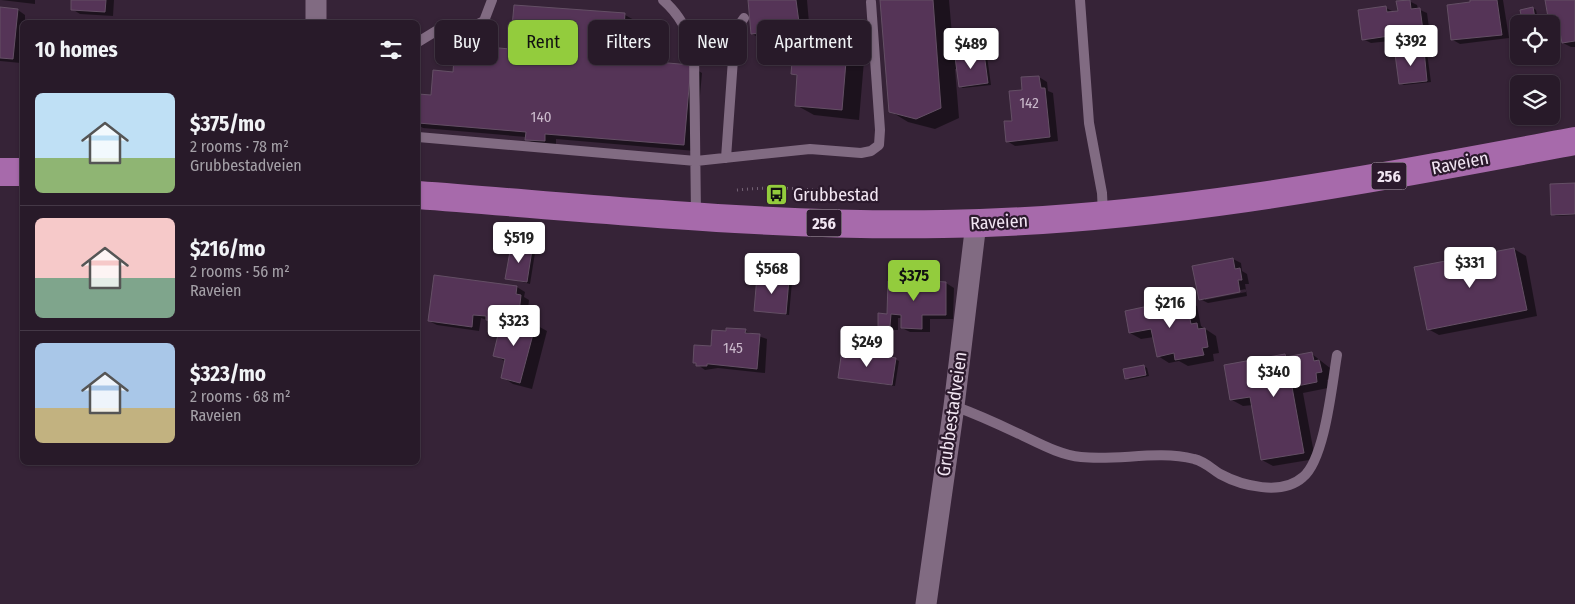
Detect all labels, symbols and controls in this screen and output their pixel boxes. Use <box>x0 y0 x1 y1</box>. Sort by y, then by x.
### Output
map controls <box>1510 15 1560 125</box>
button: locate <box>1510 15 1560 65</box>
chip: Buy <box>435 20 498 65</box>
chip: Rent <box>508 20 578 65</box>
chip: Filters <box>588 20 669 65</box>
chip: New <box>679 20 747 65</box>
chip: Apartment <box>757 20 871 65</box>
pin: $392 <box>1381 24 1441 67</box>
pin: $489 <box>941 28 1001 70</box>
text: $392 <box>1396 31 1426 50</box>
text: $489 <box>955 34 987 53</box>
icon: filters <box>377 36 405 64</box>
text: 10 homes <box>35 37 118 63</box>
button: layers <box>1510 75 1560 125</box>
house number: 142 <box>1019 94 1039 112</box>
house number: 140 <box>531 108 551 126</box>
text: $375/mo <box>190 111 265 137</box>
icon: home <box>75 113 135 173</box>
text: 2 rooms · 78 m² <box>190 137 289 156</box>
street label: Raveien <box>1429 147 1491 179</box>
text: Grubbestadveien <box>190 156 302 175</box>
road number: 256 <box>1372 162 1406 190</box>
bus stop icon: Grubbestad <box>765 183 789 207</box>
place label: Grubbestad <box>793 184 879 206</box>
street label: Raveien <box>969 209 1029 235</box>
road number: 256 <box>806 210 842 237</box>
pin: $519 <box>489 222 549 264</box>
text: $519 <box>504 228 534 247</box>
text: $216/mo <box>190 236 266 262</box>
icon: home <box>75 238 135 298</box>
pin: $331 <box>1440 246 1500 289</box>
pin: $568 <box>742 252 802 295</box>
text: $331 <box>1455 253 1485 272</box>
text: $568 <box>756 259 788 278</box>
pin: $375 <box>884 260 944 302</box>
text: 2 rooms · 56 m² <box>190 262 290 281</box>
text: $375 <box>899 266 929 285</box>
text: Raveien <box>190 281 242 300</box>
pin: $216 <box>1140 286 1200 329</box>
text: $216 <box>1155 293 1185 312</box>
pin: $323 <box>484 304 544 347</box>
text: $323 <box>499 311 529 330</box>
pin: $249 <box>837 326 897 368</box>
text: $249 <box>851 332 883 351</box>
house number: 145 <box>723 339 743 357</box>
street label: Grubbestadveien <box>932 350 972 478</box>
pin: $340 <box>1244 356 1304 398</box>
text: $323/mo <box>190 361 266 387</box>
text: $340 <box>1258 362 1290 381</box>
icon: home <box>75 363 135 423</box>
text: 2 rooms · 68 m² <box>190 387 291 406</box>
text: Raveien <box>190 406 242 425</box>

